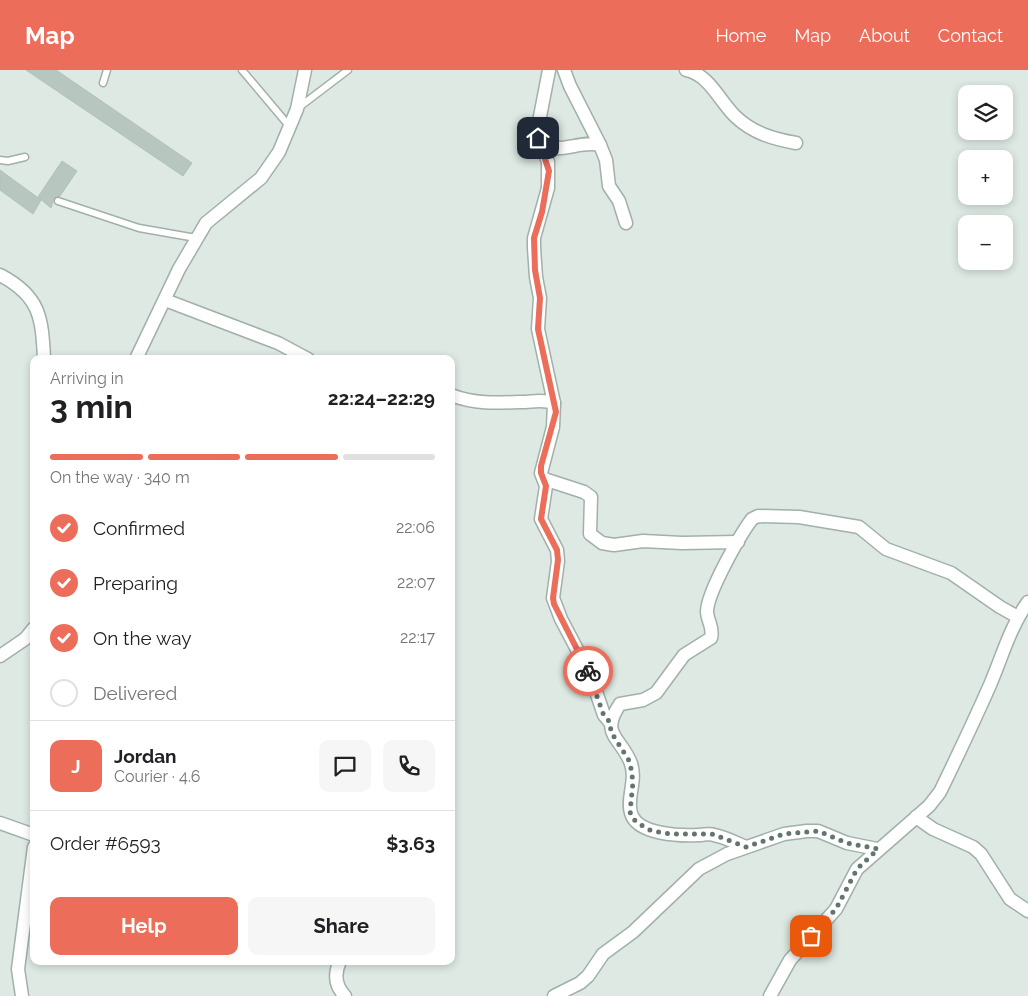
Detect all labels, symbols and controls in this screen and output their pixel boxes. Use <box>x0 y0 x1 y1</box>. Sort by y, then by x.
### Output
text: Map <box>25 21 75 50</box>
text: Home <box>715 25 766 46</box>
text: Map <box>794 25 831 46</box>
text: About <box>859 25 910 46</box>
text: Contact <box>938 25 1003 46</box>
map controls <box>958 85 1013 270</box>
button: layers <box>958 85 1013 140</box>
pin <box>517 117 559 159</box>
icon: home <box>524 124 552 152</box>
button: + <box>958 150 1013 205</box>
button: − <box>958 215 1013 270</box>
text: Arriving in <box>50 369 124 388</box>
text: 22:24–22:29 <box>328 387 435 409</box>
text: 3 min <box>50 388 133 425</box>
text: On the way · 340 m <box>50 468 190 487</box>
icon: check <box>50 514 78 542</box>
text: Confirmed <box>93 517 185 539</box>
text: 22:06 <box>396 518 435 537</box>
icon: check <box>50 569 78 597</box>
text: Preparing <box>93 572 178 594</box>
text: 22:07 <box>397 573 435 592</box>
icon: check <box>50 624 78 652</box>
text: On the way <box>93 627 192 649</box>
text: 22:17 <box>400 628 435 647</box>
courier <box>563 646 613 696</box>
icon: bike <box>574 657 602 685</box>
text: Delivered <box>93 682 177 704</box>
button: chat <box>319 740 371 792</box>
button: phone <box>383 740 435 792</box>
text: Jordan <box>114 745 177 767</box>
text: J <box>71 755 81 777</box>
text: Courier · 4.6 <box>114 767 200 786</box>
text: Order #6593 <box>50 832 161 854</box>
text: $3.63 <box>386 832 435 854</box>
button: Help <box>50 897 238 955</box>
button: Share <box>248 897 435 955</box>
pin <box>790 915 832 957</box>
icon: bag <box>797 922 825 950</box>

